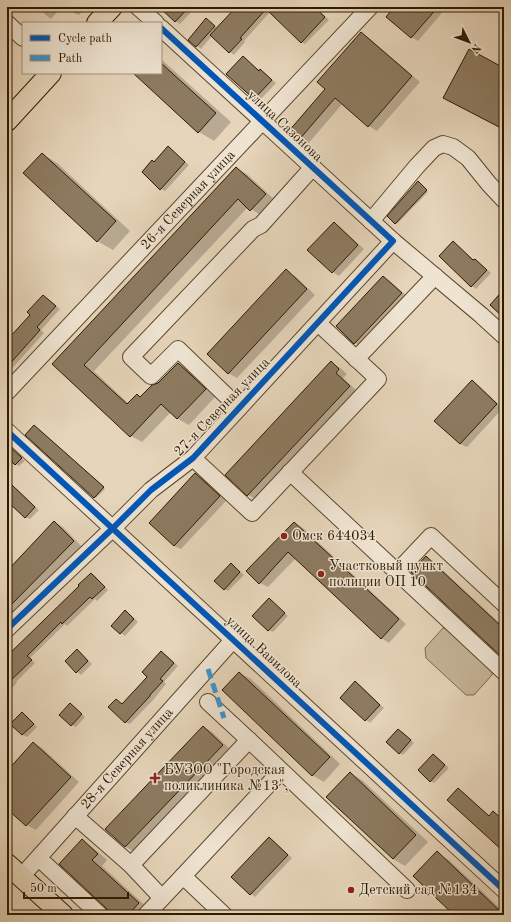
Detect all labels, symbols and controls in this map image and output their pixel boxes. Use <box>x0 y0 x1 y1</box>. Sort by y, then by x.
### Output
legend <box>22 22 162 74</box>
north arrow <box>449 22 489 62</box>
text: Cycle path <box>58 33 113 45</box>
text: N <box>468 41 482 55</box>
text: Path <box>58 53 83 65</box>
street label: улица Сазонова <box>245 88 325 164</box>
street label: 26-я Северная улица <box>138 148 238 252</box>
street label: 27-я Северная улица <box>172 355 272 459</box>
place label: Омск 644034 <box>292 529 376 543</box>
marker: Омск 644034 <box>279 531 289 541</box>
place label: Участковый пункт полиции ОП 10 <box>329 559 443 589</box>
marker: Участковый пункт полиции ОП 10 <box>316 569 326 579</box>
street label: улица Вавилова <box>223 613 305 691</box>
street label: 28-я Северная улица <box>78 705 176 812</box>
place label: БУЗОО "Городская поликлиника №13", <box>164 763 289 793</box>
marker: БУЗОО "Городская поликлиника №13", <box>149 772 161 784</box>
scale bar <box>24 874 128 900</box>
text: 50 m <box>30 882 57 895</box>
place label: Детский сад №134 <box>359 883 478 897</box>
marker: Детский сад №134 <box>346 885 356 895</box>

